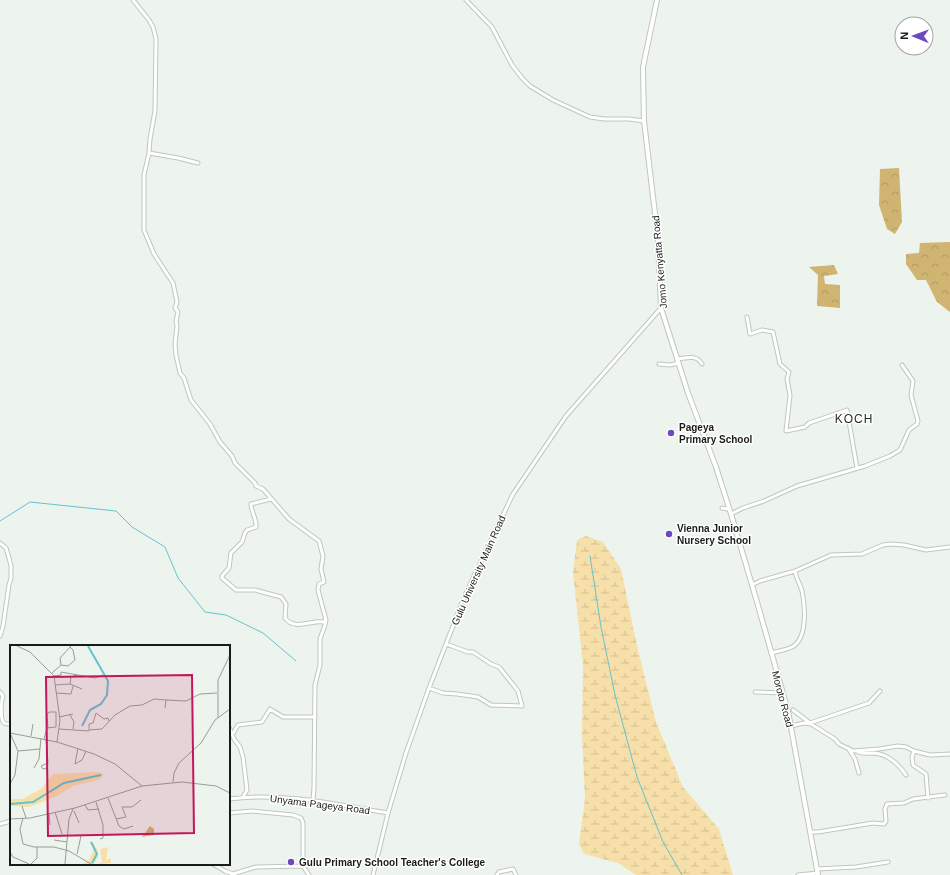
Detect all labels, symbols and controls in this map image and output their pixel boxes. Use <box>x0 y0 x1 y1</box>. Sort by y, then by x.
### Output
north arrow <box>894 16 934 56</box>
text: N <box>898 32 910 40</box>
street label: Jomo Kenyatta Road <box>650 215 669 309</box>
district label: KOCH <box>835 412 873 426</box>
place label: Pageya Primary School <box>679 422 753 445</box>
marker: Pageya Primary School <box>666 428 676 438</box>
street label: Gulu University Main Road <box>449 514 508 627</box>
place label: Vienna Junior Nursery School <box>677 523 751 546</box>
marker: Vienna Junior Nursery School <box>664 529 674 539</box>
inset map <box>10 645 230 865</box>
street label: Moroto Road <box>770 670 795 728</box>
street label: Unyama Pageya Road <box>269 793 371 816</box>
marker: Gulu Primary School Teacher's College <box>286 857 296 867</box>
place label: Gulu Primary School Teacher's College <box>299 857 486 868</box>

